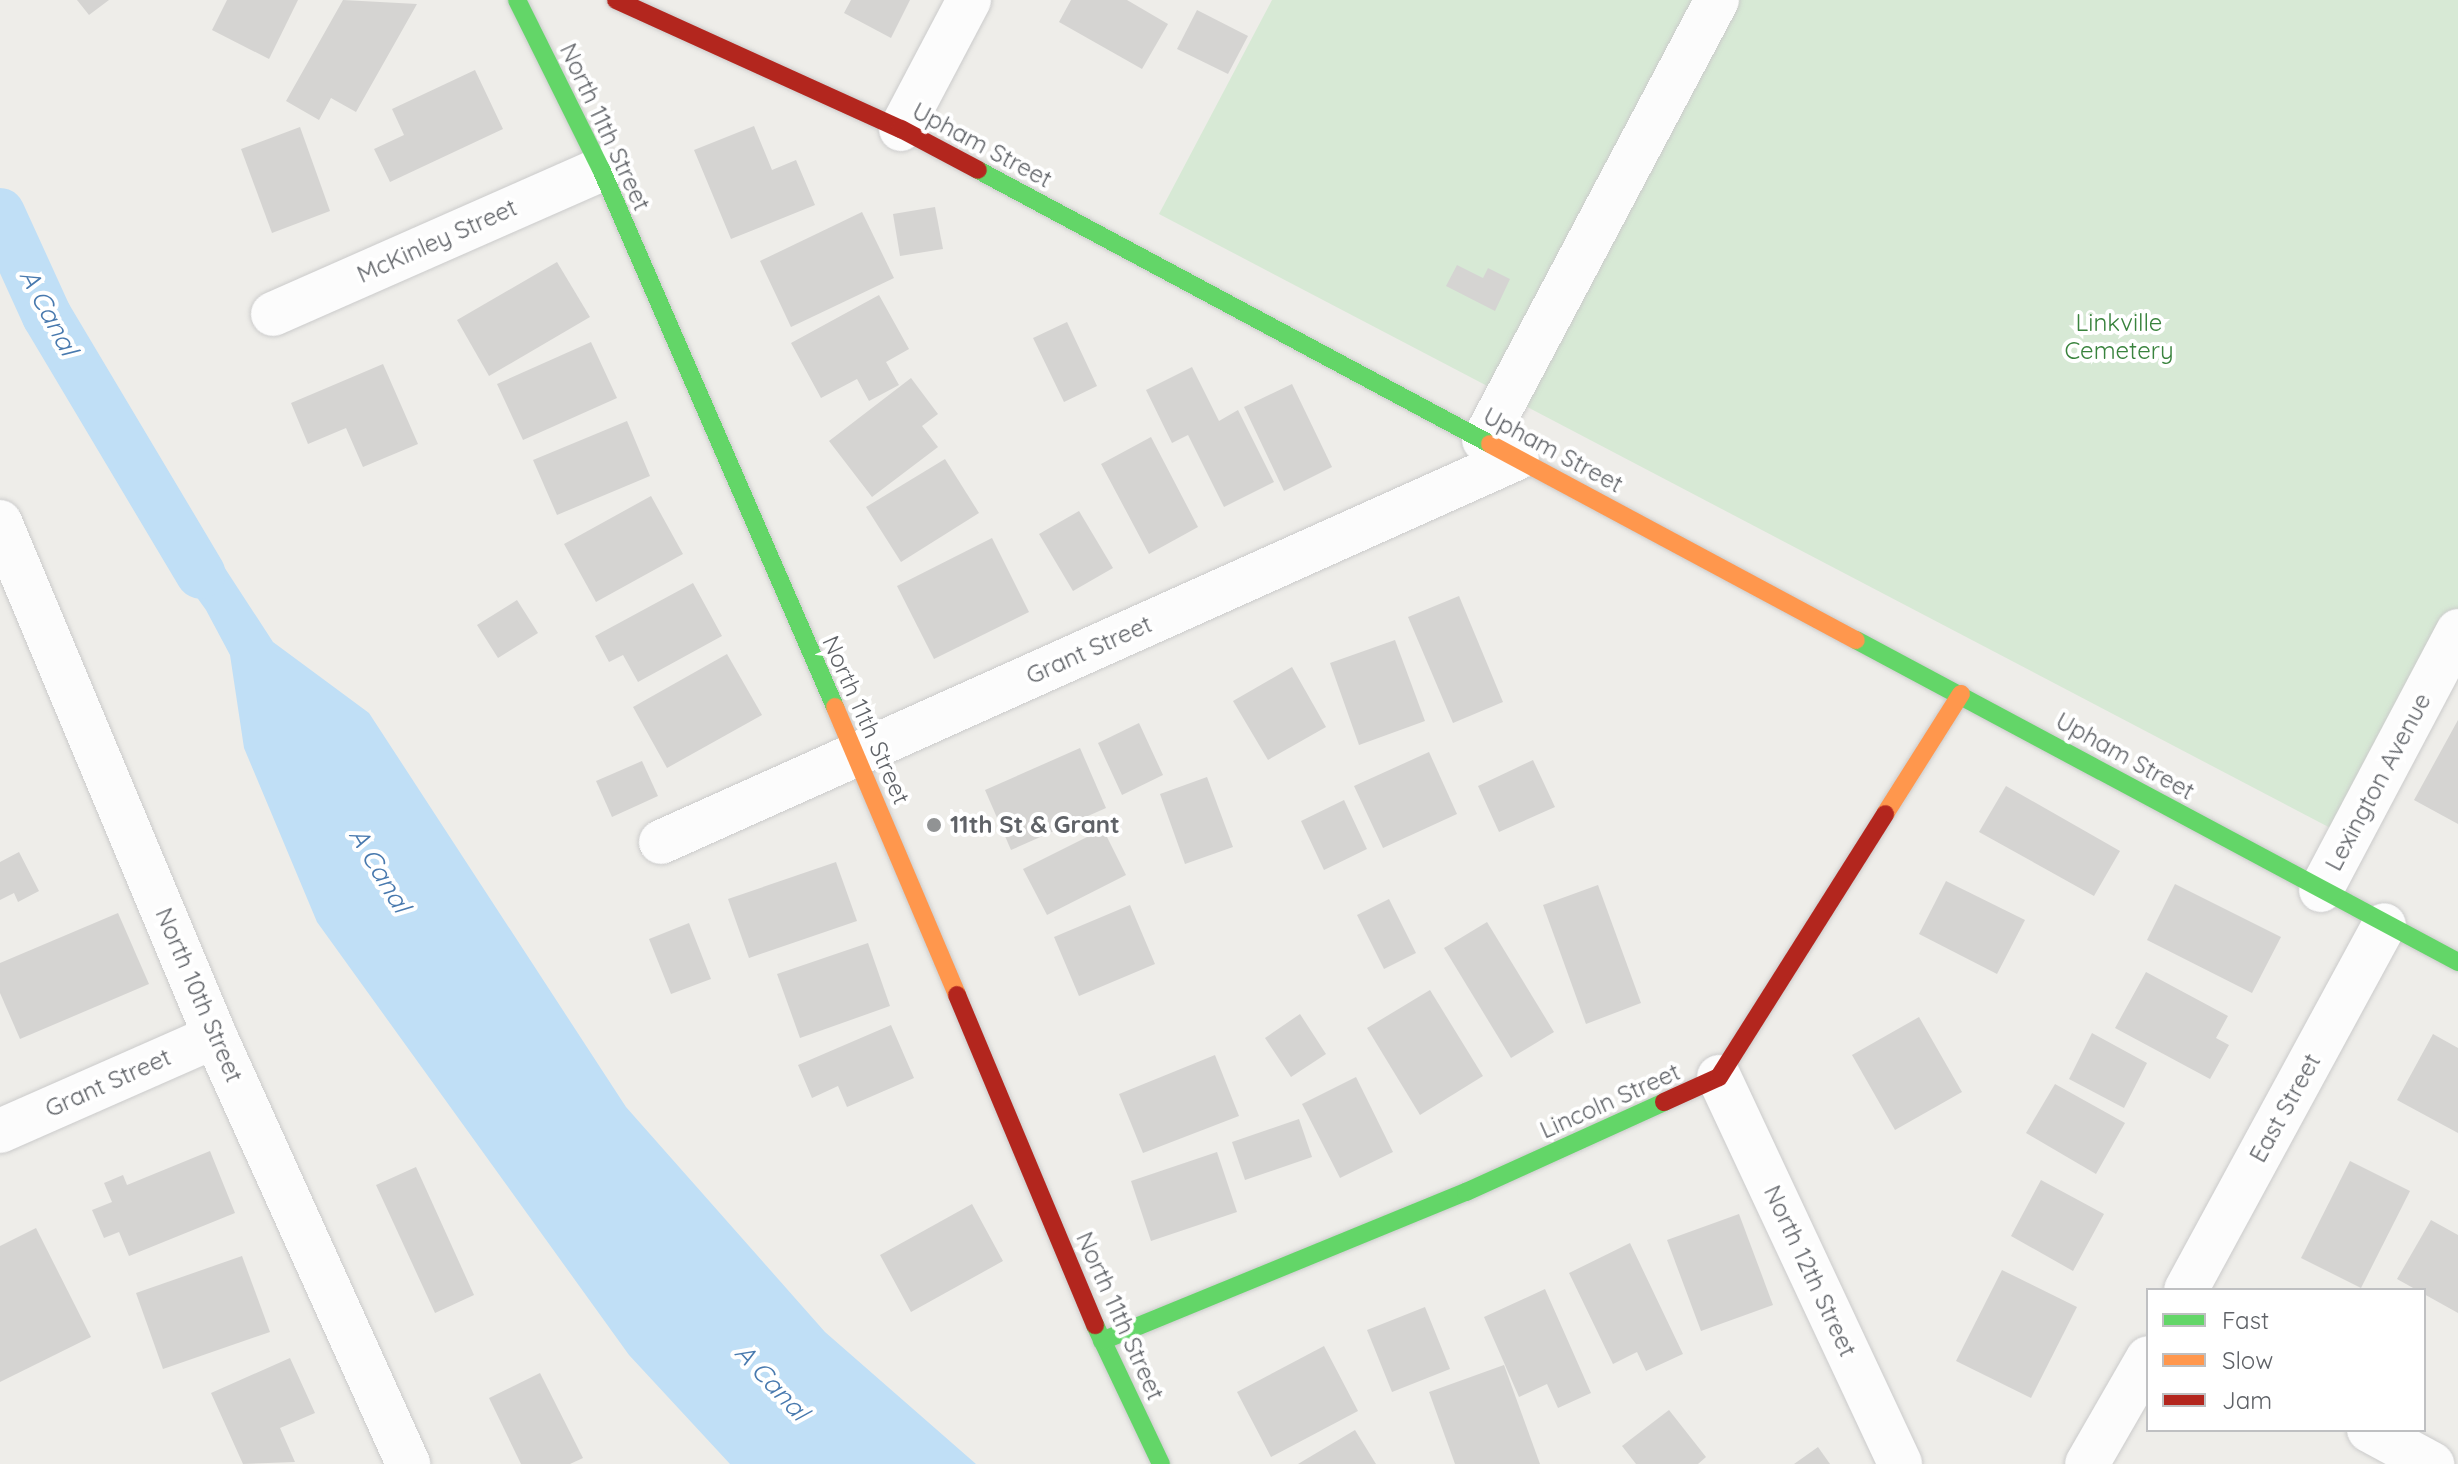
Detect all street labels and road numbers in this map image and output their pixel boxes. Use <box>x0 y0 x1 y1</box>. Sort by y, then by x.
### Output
street label: North 11th Street <box>554 39 656 215</box>
street label: Upham Street <box>907 96 1057 194</box>
street label: McKinley Street <box>353 193 521 289</box>
street label: Upham Street <box>1478 401 1628 499</box>
street label: Grant Street <box>1022 610 1156 690</box>
street label: North 11th Street <box>816 631 916 809</box>
street label: Lexington Avenue <box>2319 688 2437 876</box>
street label: Upham Street <box>2051 706 2199 806</box>
street label: North 10th Street <box>149 903 249 1087</box>
street label: Grant Street <box>41 1043 175 1123</box>
street label: East Street <box>2243 1049 2327 1167</box>
street label: Lincoln Street <box>1536 1057 1684 1145</box>
street label: North 12th Street <box>1758 1181 1862 1361</box>
street label: North 11th Street <box>1070 1227 1170 1405</box>

